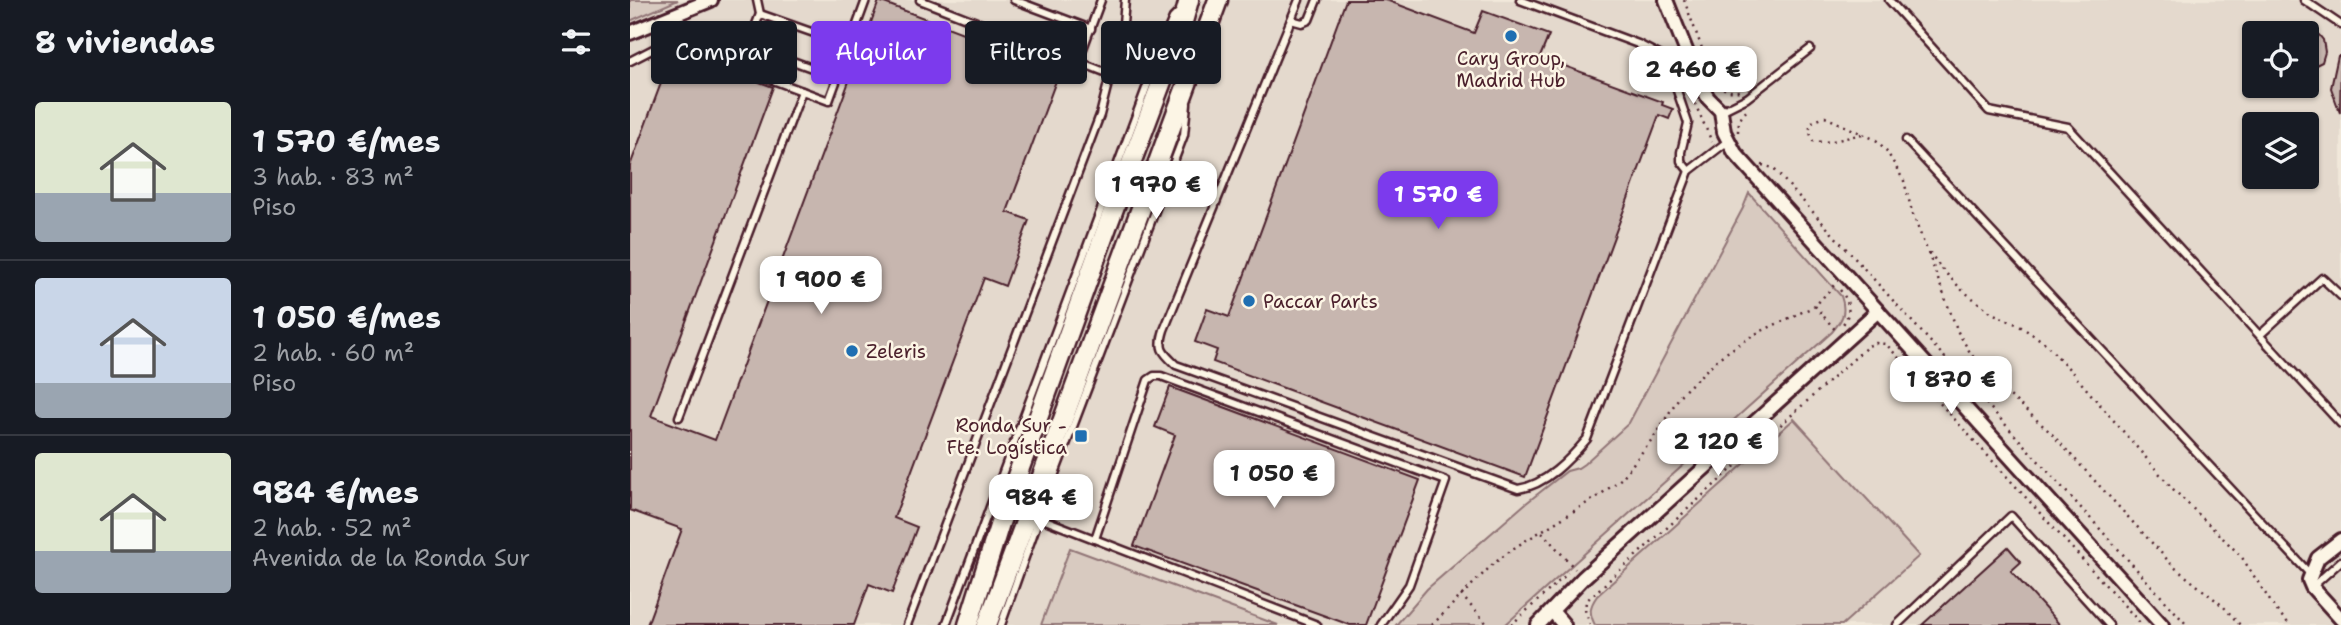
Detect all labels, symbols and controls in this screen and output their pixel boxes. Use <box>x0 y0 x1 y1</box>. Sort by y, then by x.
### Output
chip: Comprar <box>651 21 797 84</box>
chip: Alquilar <box>811 21 951 84</box>
chip: Filtros <box>965 21 1087 84</box>
chip: Nuevo <box>1101 21 1221 84</box>
map controls <box>2242 21 2319 189</box>
button: locate <box>2242 21 2319 98</box>
text: 8 viviendas <box>35 22 215 63</box>
icon: filters <box>557 23 595 61</box>
marker: Cary Group, Madrid Hub <box>1503 28 1519 44</box>
place label: Cary Group, Madrid Hub <box>1456 46 1566 93</box>
pin: 2 460 € <box>1628 46 1758 106</box>
text: 2 460 € <box>1645 54 1741 84</box>
button: layers <box>2242 112 2319 189</box>
text: 1 570 €/mes <box>252 121 441 162</box>
icon: home <box>91 130 175 214</box>
text: 3 hab. · 83 m² <box>252 162 414 192</box>
pin: 1 970 € <box>1091 162 1221 221</box>
text: 1 970 € <box>1111 169 1201 199</box>
pin: 1 570 € <box>1373 172 1503 231</box>
text: 1 570 € <box>1394 179 1482 209</box>
text: Piso <box>252 192 296 222</box>
pin: 1 900 € <box>756 256 886 316</box>
text: 1 900 € <box>776 264 866 294</box>
place label: Paccar Parts <box>1263 289 1378 314</box>
marker: Paccar Parts <box>1241 293 1257 309</box>
text: 1 050 €/mes <box>252 297 441 338</box>
icon: home <box>91 306 175 390</box>
text: 2 hab. · 60 m² <box>252 338 414 368</box>
place label: Zeleris <box>866 339 926 364</box>
marker: Zeleris <box>844 343 860 359</box>
pin: 1 870 € <box>1886 356 2016 416</box>
text: 1 870 € <box>1906 364 1996 394</box>
text: Piso <box>252 368 296 398</box>
place label: Ronda Sur - Fte. Logística <box>947 413 1067 460</box>
pin: 2 120 € <box>1653 419 1783 478</box>
text: 2 120 € <box>1673 426 1763 456</box>
marker: Ronda Sur - Fte. Logística <box>1073 428 1089 444</box>
pin: 1 050 € <box>1209 450 1339 510</box>
text: 1 050 € <box>1230 458 1318 488</box>
text: 984 €/mes <box>252 472 419 513</box>
pin: 984 € <box>992 475 1090 534</box>
icon: home <box>91 481 175 565</box>
text: 984 € <box>1005 482 1077 512</box>
text: 2 hab. · 52 m² <box>252 513 412 543</box>
text: Avenida de la Ronda Sur <box>252 543 530 573</box>

